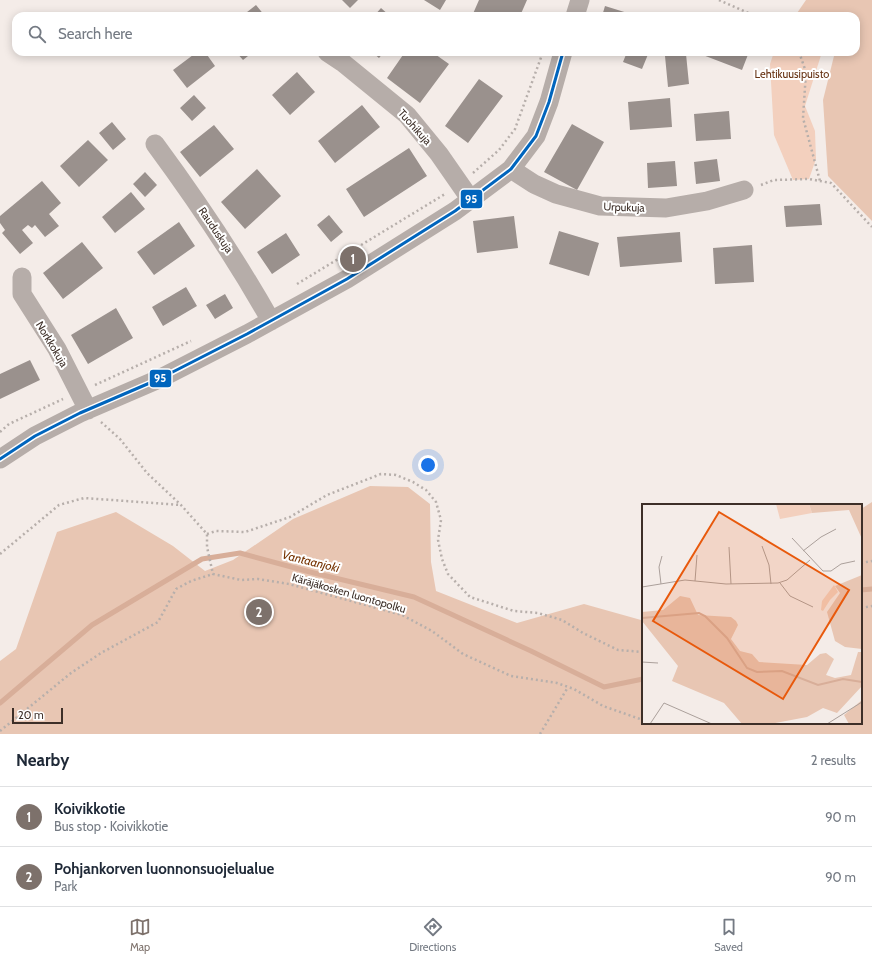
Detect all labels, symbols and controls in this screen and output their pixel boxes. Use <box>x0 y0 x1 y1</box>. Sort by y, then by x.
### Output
search box <box>12 12 860 56</box>
icon: search <box>26 23 48 45</box>
text: Search here <box>58 25 133 43</box>
park label: Lehtikuusipuisto <box>755 67 829 81</box>
street label: Tuohikuja <box>395 106 435 148</box>
line badge: 95 <box>460 189 483 209</box>
text: 95 <box>465 192 477 206</box>
street label: Urpukuja <box>603 199 646 215</box>
street label: Rauduskuja <box>196 204 237 256</box>
pin: 1 <box>340 244 366 274</box>
street label: Norkkokuja <box>33 318 72 370</box>
line badge: 95 <box>149 369 172 388</box>
text: 95 <box>154 371 166 385</box>
your location <box>418 455 438 475</box>
inset map <box>642 504 862 724</box>
water label: Vantaanjoki <box>281 547 342 575</box>
street label: Käräjäkosken luontopolku <box>291 570 408 616</box>
pin: 2 <box>246 597 272 627</box>
scale bar <box>12 706 63 725</box>
text: 20 m <box>18 708 44 722</box>
text: Nearby <box>16 750 69 770</box>
text: 2 results <box>811 752 856 768</box>
text: Koivikkotie <box>54 800 125 818</box>
text: 1 <box>27 809 31 825</box>
text: 90 m <box>825 809 856 825</box>
text: Bus stop · Koivikkotie <box>54 818 168 834</box>
text: Pohjankorven luonnonsuojelualue <box>54 860 274 878</box>
text: 2 <box>26 869 32 885</box>
text: 90 m <box>825 869 856 885</box>
text: Park <box>54 878 77 894</box>
tab: Map <box>129 916 151 954</box>
tab: Directions <box>409 916 456 954</box>
tab: Saved <box>714 916 743 954</box>

